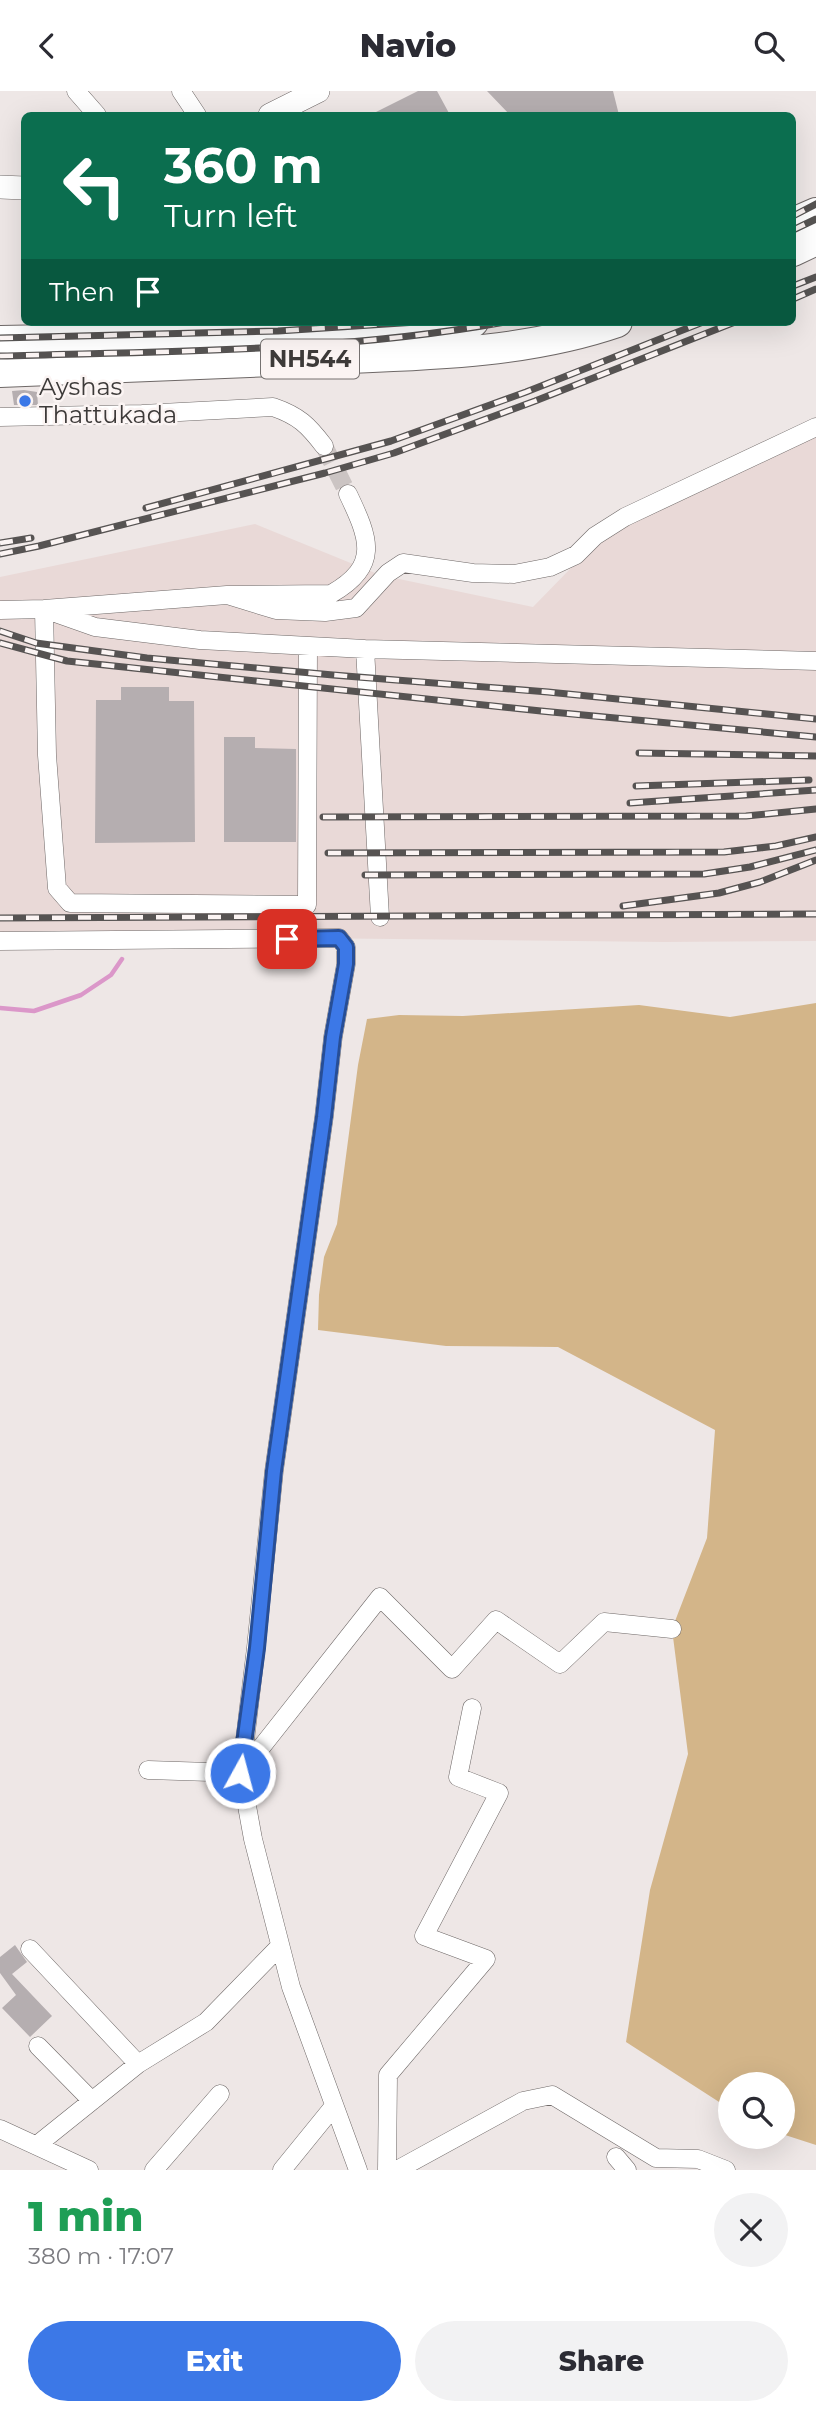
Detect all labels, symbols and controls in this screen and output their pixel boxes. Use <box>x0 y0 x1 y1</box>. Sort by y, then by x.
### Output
text: Navio <box>360 26 456 65</box>
icon: back <box>28 27 66 65</box>
icon: search <box>750 27 788 65</box>
text: 360 m <box>164 136 323 195</box>
icon: left <box>49 140 140 231</box>
text: Turn left <box>164 196 298 235</box>
icon: arrive <box>129 273 167 311</box>
text: Then <box>49 276 115 308</box>
road number: NH544 <box>261 339 359 379</box>
place label: Ayshas Thattukada <box>39 372 177 429</box>
marker: Ayshas Thattukada <box>17 393 33 409</box>
pin <box>257 909 317 969</box>
icon: arrive <box>268 920 306 958</box>
position arrow <box>203 1736 277 1810</box>
map controls <box>718 2072 795 2149</box>
button: search <box>718 2072 795 2149</box>
text: 1 min <box>28 2190 144 2242</box>
button: close <box>714 2193 788 2267</box>
text: 380 m · 17:07 <box>28 2242 174 2270</box>
button: Exit <box>28 2321 401 2401</box>
button: Share <box>415 2321 788 2401</box>

